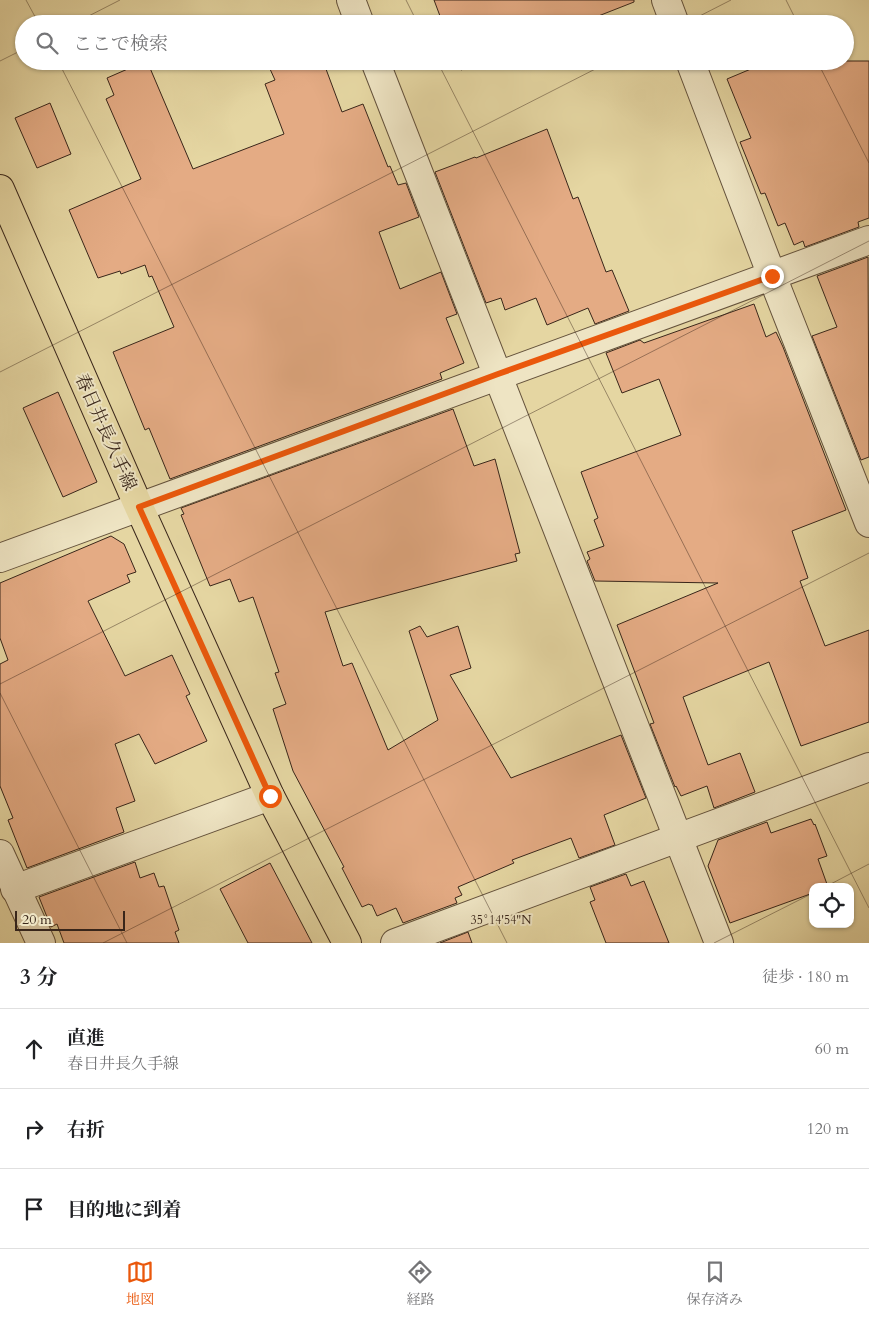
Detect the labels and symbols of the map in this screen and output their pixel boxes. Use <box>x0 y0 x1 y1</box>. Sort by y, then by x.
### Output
route end <box>761 265 784 288</box>
street label: 春日井長久手線 <box>68 370 143 495</box>
route start <box>259 785 282 808</box>
scale bar <box>15 908 125 931</box>
text: 35°14'54"N <box>471 912 532 928</box>

